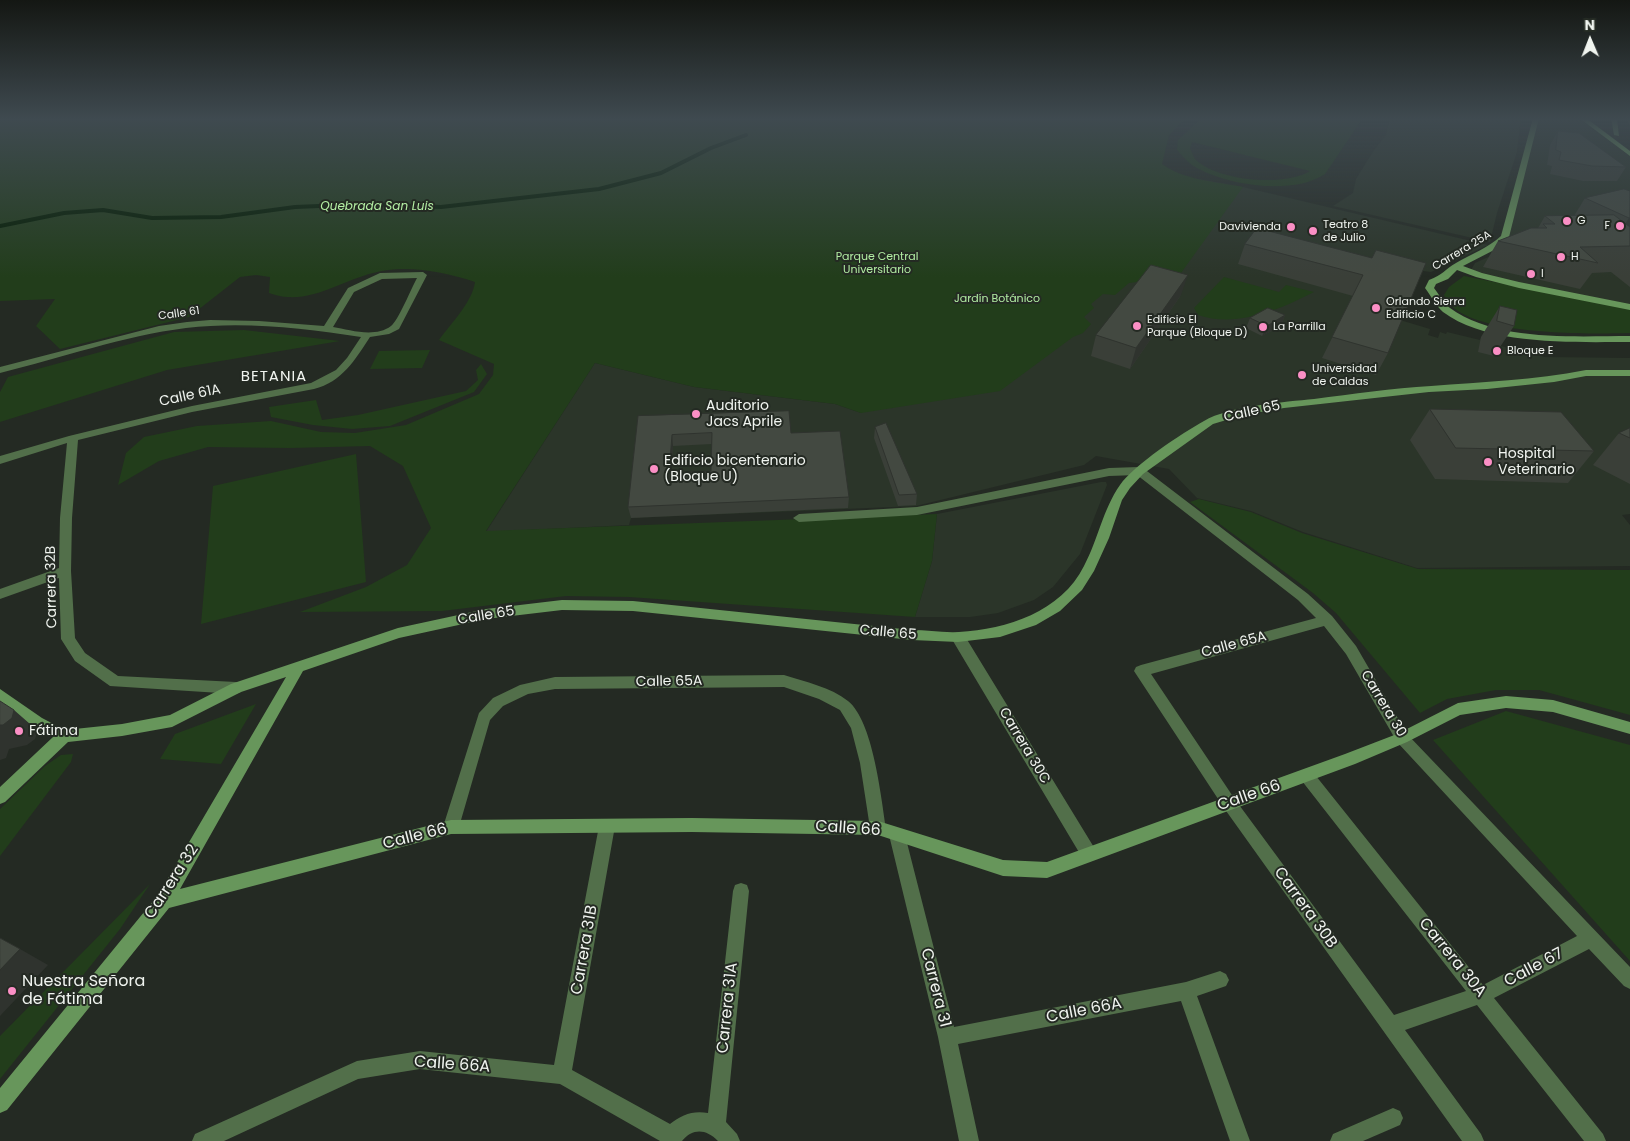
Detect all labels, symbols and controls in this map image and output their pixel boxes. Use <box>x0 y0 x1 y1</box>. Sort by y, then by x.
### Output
north arrow <box>1565 15 1615 65</box>
text: N <box>1584 15 1595 35</box>
water label: Quebrada San Luis <box>320 200 434 214</box>
place label: G <box>1577 214 1586 228</box>
marker: G <box>1561 215 1573 227</box>
place label: Teatro 8 de Julio <box>1323 218 1368 244</box>
place label: F <box>1604 219 1610 233</box>
place label: Davivienda <box>1219 220 1281 234</box>
marker: F <box>1614 220 1626 232</box>
marker: Davivienda <box>1285 221 1297 233</box>
marker: Teatro 8 de Julio <box>1307 225 1319 237</box>
street label: Carrera 25A <box>1430 228 1494 274</box>
park label: Parque Central Universitario <box>836 250 918 276</box>
place label: H <box>1571 250 1579 264</box>
marker: H <box>1555 251 1567 263</box>
place label: I <box>1541 267 1544 281</box>
marker: I <box>1525 268 1537 280</box>
park label: Jardín Botánico <box>954 292 1040 306</box>
place label: Orlando Sierra Edificio C <box>1386 295 1465 321</box>
marker: Orlando Sierra Edificio C <box>1370 302 1382 314</box>
street label: Calle 61 <box>157 305 201 323</box>
place label: Edificio El Parque (Bloque D) <box>1147 313 1248 339</box>
marker: Edificio El Parque (Bloque D) <box>1131 320 1143 332</box>
place label: La Parrilla <box>1273 320 1326 334</box>
marker: La Parrilla <box>1257 321 1269 333</box>
place label: Bloque E <box>1507 344 1553 358</box>
marker: Bloque E <box>1491 345 1503 357</box>
place label: Universidad de Caldas <box>1312 362 1377 388</box>
district label: BETANIA <box>240 368 308 386</box>
marker: Universidad de Caldas <box>1296 369 1308 381</box>
street label: Calle 61A <box>158 381 222 411</box>
place label: Auditorio Jacs Aprile <box>706 398 782 431</box>
street label: Calle 65 <box>1222 398 1282 426</box>
marker: Auditorio Jacs Aprile <box>690 408 702 420</box>
place label: Hospital Veterinario <box>1498 446 1575 478</box>
place label: Edificio bicentenario (Bloque U) <box>664 453 806 486</box>
marker: Hospital Veterinario <box>1482 456 1494 468</box>
marker: Edificio bicentenario (Bloque U) <box>648 463 660 475</box>
street label: Carrera 32B <box>43 546 61 628</box>
street label: Calle 65 <box>456 603 516 629</box>
street label: Calle 65 <box>859 622 917 644</box>
street label: Calle 65A <box>1200 628 1268 662</box>
street label: Carrera 30 <box>1357 668 1409 740</box>
street label: Calle 65A <box>636 673 702 691</box>
street label: Carrera 30C <box>995 705 1053 787</box>
place label: Fátima <box>29 723 78 739</box>
marker: Fátima <box>13 725 25 737</box>
street label: Calle 66 <box>1215 776 1283 816</box>
street label: Calle 66 <box>815 817 881 841</box>
street label: Calle 66 <box>381 820 449 854</box>
street label: Carrera 32 <box>141 841 203 923</box>
street label: Carrera 30B <box>1269 864 1341 952</box>
street label: Carrera 31B <box>568 904 602 996</box>
street label: Carrera 30A <box>1414 915 1490 1001</box>
street label: Calle 67 <box>1501 944 1567 992</box>
street label: Carrera 31 <box>916 947 954 1029</box>
street label: Carrera 31A <box>714 962 742 1054</box>
place label: Nuestra Señora de Fátima <box>22 972 145 1010</box>
marker: Nuestra Señora de Fátima <box>6 985 18 997</box>
street label: Calle 66A <box>1045 994 1123 1028</box>
street label: Calle 66A <box>413 1053 491 1077</box>

